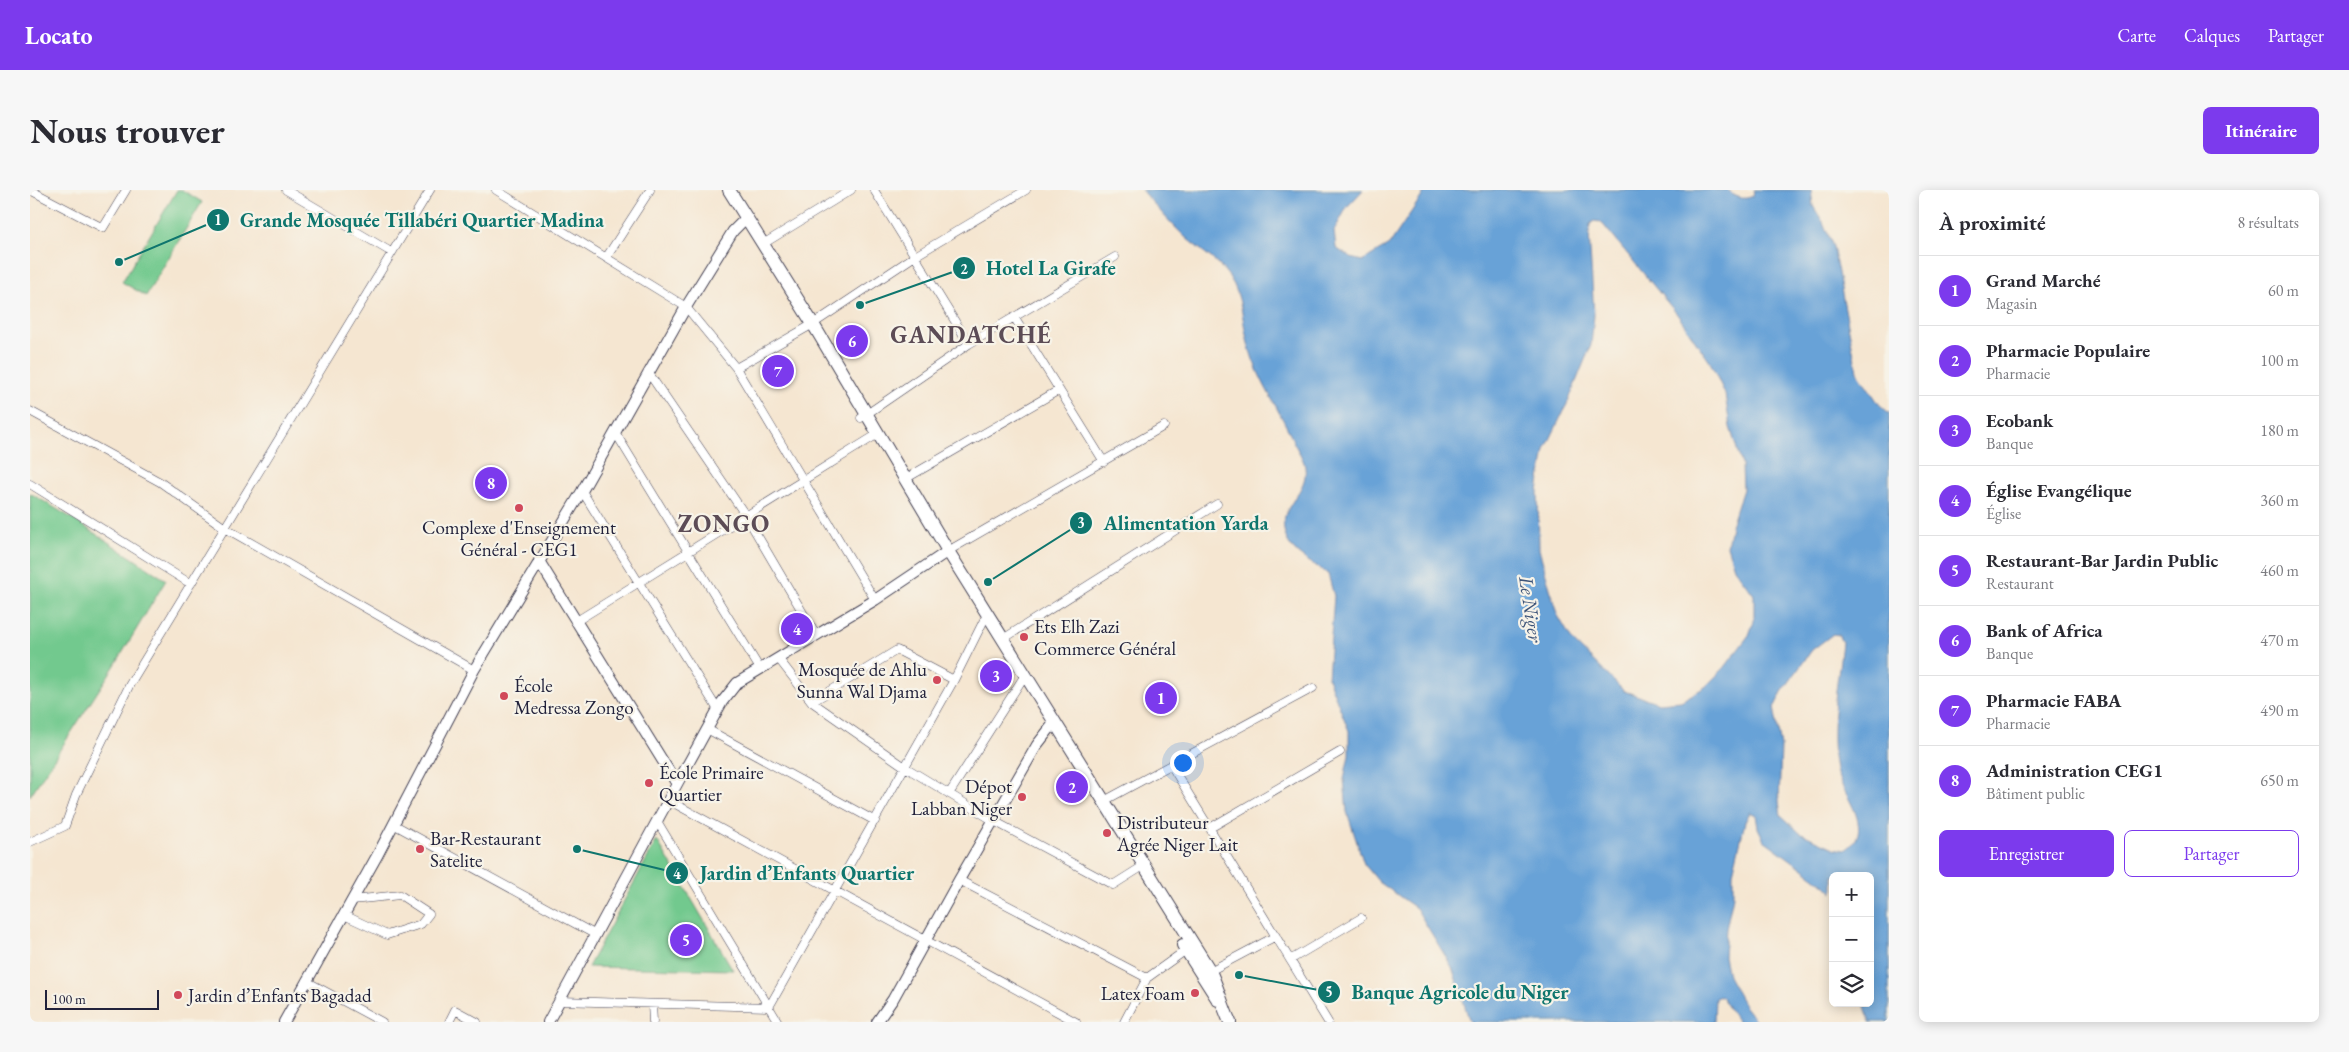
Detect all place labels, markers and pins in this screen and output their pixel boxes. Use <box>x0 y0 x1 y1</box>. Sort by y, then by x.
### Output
callout: Grande Mosquée Tillabéri Quartier Madina <box>205 203 614 238</box>
callout: Hotel La Girafe <box>951 251 1126 286</box>
pin: 6 <box>836 322 868 360</box>
pin: 7 <box>762 352 794 390</box>
pin: 8 <box>475 464 507 502</box>
marker: Complexe d'Enseignement Général - CEG1 <box>513 502 525 514</box>
callout: Alimentation Yarda <box>1068 506 1278 541</box>
place label: Complexe d'Enseignement Général - CEG1 <box>422 515 616 562</box>
pin: 4 <box>781 610 813 648</box>
place label: Ets Elh Zazi Commerce Général <box>1034 614 1176 661</box>
marker: Ets Elh Zazi Commerce Général <box>1018 631 1030 643</box>
place label: Mosquée de Ahlu Sunna Wal Djama <box>797 657 927 704</box>
pin: 3 <box>980 657 1012 695</box>
place label: École Medressa Zongo <box>514 673 634 720</box>
marker: Mosquée de Ahlu Sunna Wal Djama <box>931 674 943 686</box>
pin: 1 <box>1145 679 1177 717</box>
marker: École Medressa Zongo <box>498 690 510 702</box>
place label: École Primaire Quartier <box>659 760 764 807</box>
pin: 2 <box>1056 768 1088 806</box>
place label: Dépot Labban Niger <box>911 774 1013 821</box>
marker: École Primaire Quartier <box>643 777 655 789</box>
marker: Dépot Labban Niger <box>1016 791 1028 803</box>
place label: Distributeur Agrée Niger Lait <box>1116 810 1238 857</box>
place label: Bar-Restaurant Satelite <box>430 826 541 873</box>
marker: Distributeur Agrée Niger Lait <box>1101 827 1113 839</box>
marker: Bar-Restaurant Satelite <box>414 843 426 855</box>
callout: Jardin d’Enfants Quartier <box>665 856 924 891</box>
pin: 5 <box>670 921 702 959</box>
callout: Banque Agricole du Niger <box>1316 975 1578 1010</box>
place label: Latex Foam <box>1101 981 1185 1006</box>
place label: Jardin d’Enfants Bagadad <box>186 983 372 1008</box>
marker: Latex Foam <box>1189 987 1201 999</box>
marker: Jardin d’Enfants Bagadad <box>172 989 184 1001</box>

